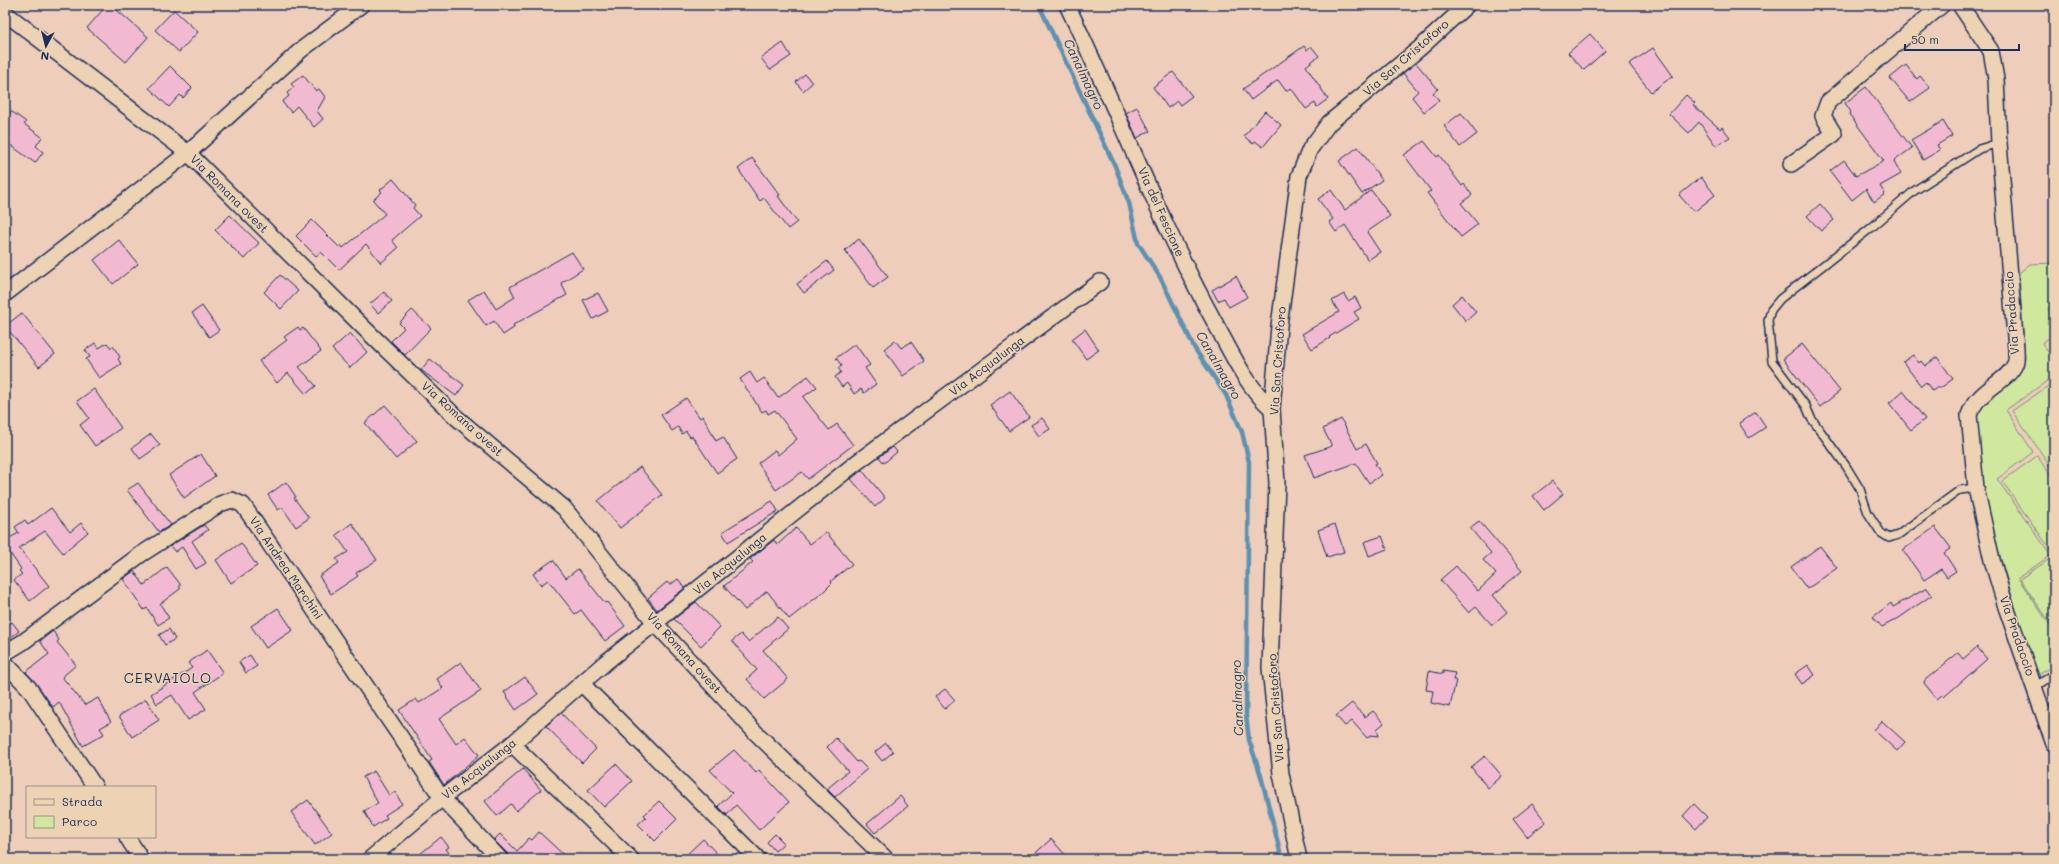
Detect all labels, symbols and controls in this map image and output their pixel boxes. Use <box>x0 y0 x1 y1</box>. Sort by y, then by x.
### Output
street label: Via San Cristoforo <box>1359 16 1452 99</box>
north arrow <box>26 26 66 66</box>
scale bar <box>1905 26 2019 52</box>
text: 50 m <box>1911 31 1939 47</box>
water label: Canalmagro <box>1061 36 1108 112</box>
text: N <box>40 48 50 64</box>
street label: Via Romana ovest <box>187 151 272 236</box>
street label: Via del Fescione <box>1135 164 1189 259</box>
street label: Via Pradaccio <box>2000 271 2022 355</box>
street label: Via San Cristoforo <box>1265 306 1289 416</box>
water label: Canalmagro <box>1193 328 1246 402</box>
street label: Via Acqualunga <box>945 332 1027 399</box>
street label: Via Romana ovest <box>418 377 507 459</box>
street label: Via Andrea Marchini <box>246 513 327 622</box>
street label: Via Acqualunga <box>689 529 770 598</box>
street label: Via Pradaccio <box>1997 594 2039 678</box>
street label: Via Romana ovest <box>644 608 726 697</box>
street label: Via San Cristoforo <box>1263 653 1287 763</box>
water label: Canalmagro <box>1227 659 1246 736</box>
district label: CERVAIOLO <box>124 668 212 687</box>
street label: Via Acqualunga <box>438 734 519 802</box>
legend <box>26 786 156 838</box>
text: Strada <box>62 793 103 809</box>
text: Parco <box>62 813 97 829</box>

